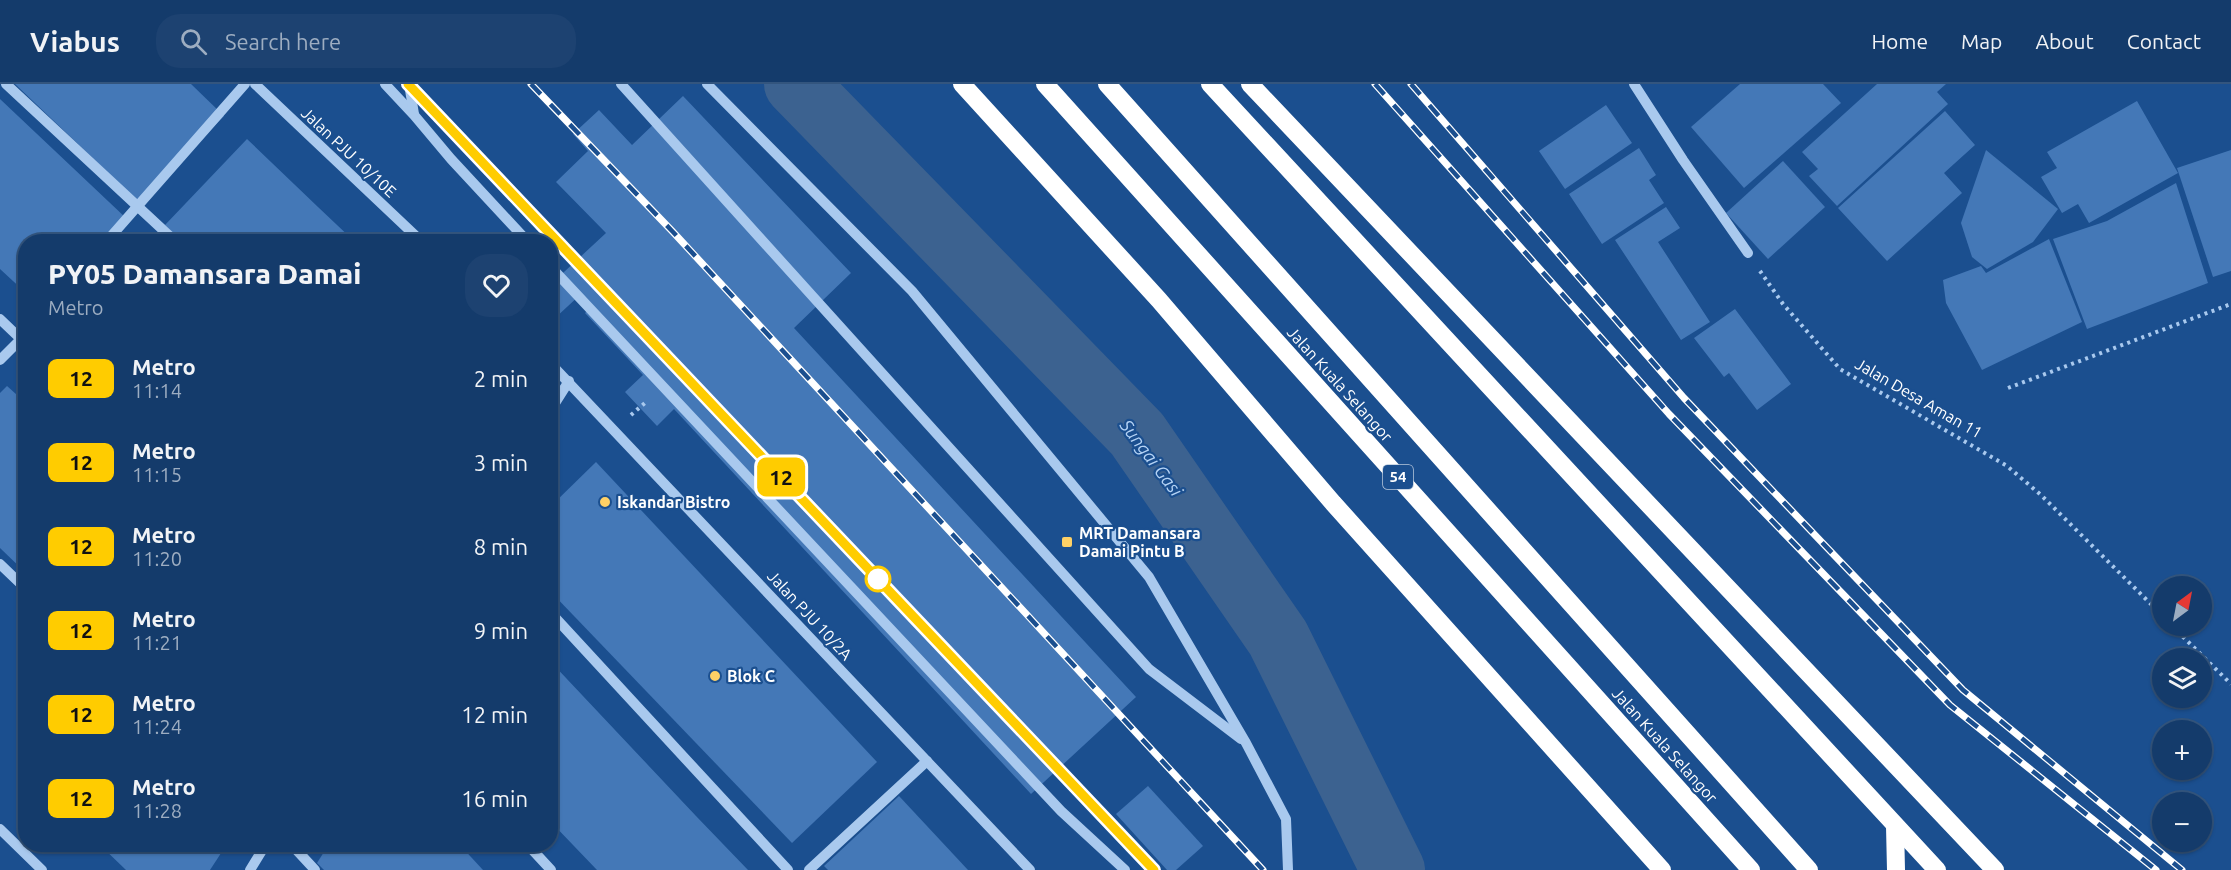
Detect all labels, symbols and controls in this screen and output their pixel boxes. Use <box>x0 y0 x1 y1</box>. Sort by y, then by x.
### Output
search box <box>156 14 576 68</box>
icon: search <box>177 25 210 58</box>
text: Viabus <box>30 26 120 57</box>
text: Search here <box>225 29 341 54</box>
text: Home <box>1871 29 1928 53</box>
text: Map <box>1961 29 2002 53</box>
text: About <box>2035 29 2094 53</box>
text: Contact <box>2127 29 2201 53</box>
street label: Jalan PJU 10/10E <box>298 103 400 201</box>
button: heart <box>465 254 528 317</box>
text: PY05 Damansara Damai <box>48 258 361 289</box>
text: Metro <box>48 296 104 319</box>
street label: Jalan Kuala Selangor <box>1284 323 1396 445</box>
text: Metro <box>132 354 196 379</box>
street label: Jalan Desa Aman 11 <box>1852 354 1986 442</box>
text: 12 <box>69 366 93 390</box>
text: 2 min <box>474 366 528 391</box>
text: 11:14 <box>132 379 182 402</box>
water label: Sungai Gasi <box>1116 414 1187 500</box>
text: Metro <box>132 438 196 463</box>
text: 12 <box>69 450 93 474</box>
text: 3 min <box>474 450 528 475</box>
line badge: 12 <box>754 458 808 496</box>
text: 11:15 <box>132 463 182 486</box>
text: 12 <box>769 465 793 489</box>
road number: 54 <box>1383 465 1413 489</box>
place label: Iskandar Bistro <box>617 493 731 511</box>
marker: Iskandar Bistro <box>598 495 612 509</box>
text: Metro <box>132 522 196 547</box>
place label: MRT Damansara Damai Pintu B <box>1079 524 1201 560</box>
text: 12 <box>69 534 93 558</box>
text: 8 min <box>474 534 528 559</box>
marker: MRT Damansara Damai Pintu B <box>1060 535 1074 549</box>
text: 11:20 <box>132 547 182 570</box>
unlabelled marker <box>865 566 891 592</box>
street label: Jalan PJU 10/2A <box>764 567 856 664</box>
north arrow <box>2152 576 2212 636</box>
map controls <box>2152 576 2212 852</box>
text: Metro <box>132 606 196 631</box>
text: 12 <box>69 618 93 642</box>
text: 9 min <box>474 618 528 643</box>
text: 11:21 <box>132 631 182 654</box>
button: layers <box>2152 648 2212 708</box>
place label: Blok C <box>727 667 775 685</box>
marker: Blok C <box>708 669 722 683</box>
street label: Jalan Kuala Selangor <box>1609 684 1721 806</box>
text: Metro <box>132 690 196 715</box>
text: 12 <box>69 702 93 726</box>
text: 12 min <box>461 702 528 727</box>
text: 11:24 <box>132 715 182 738</box>
button: + <box>2152 720 2212 780</box>
text: Metro <box>132 774 196 799</box>
text: 12 <box>69 786 93 810</box>
text: 16 min <box>461 786 528 811</box>
button: − <box>2152 792 2212 852</box>
text: 11:28 <box>132 799 182 822</box>

